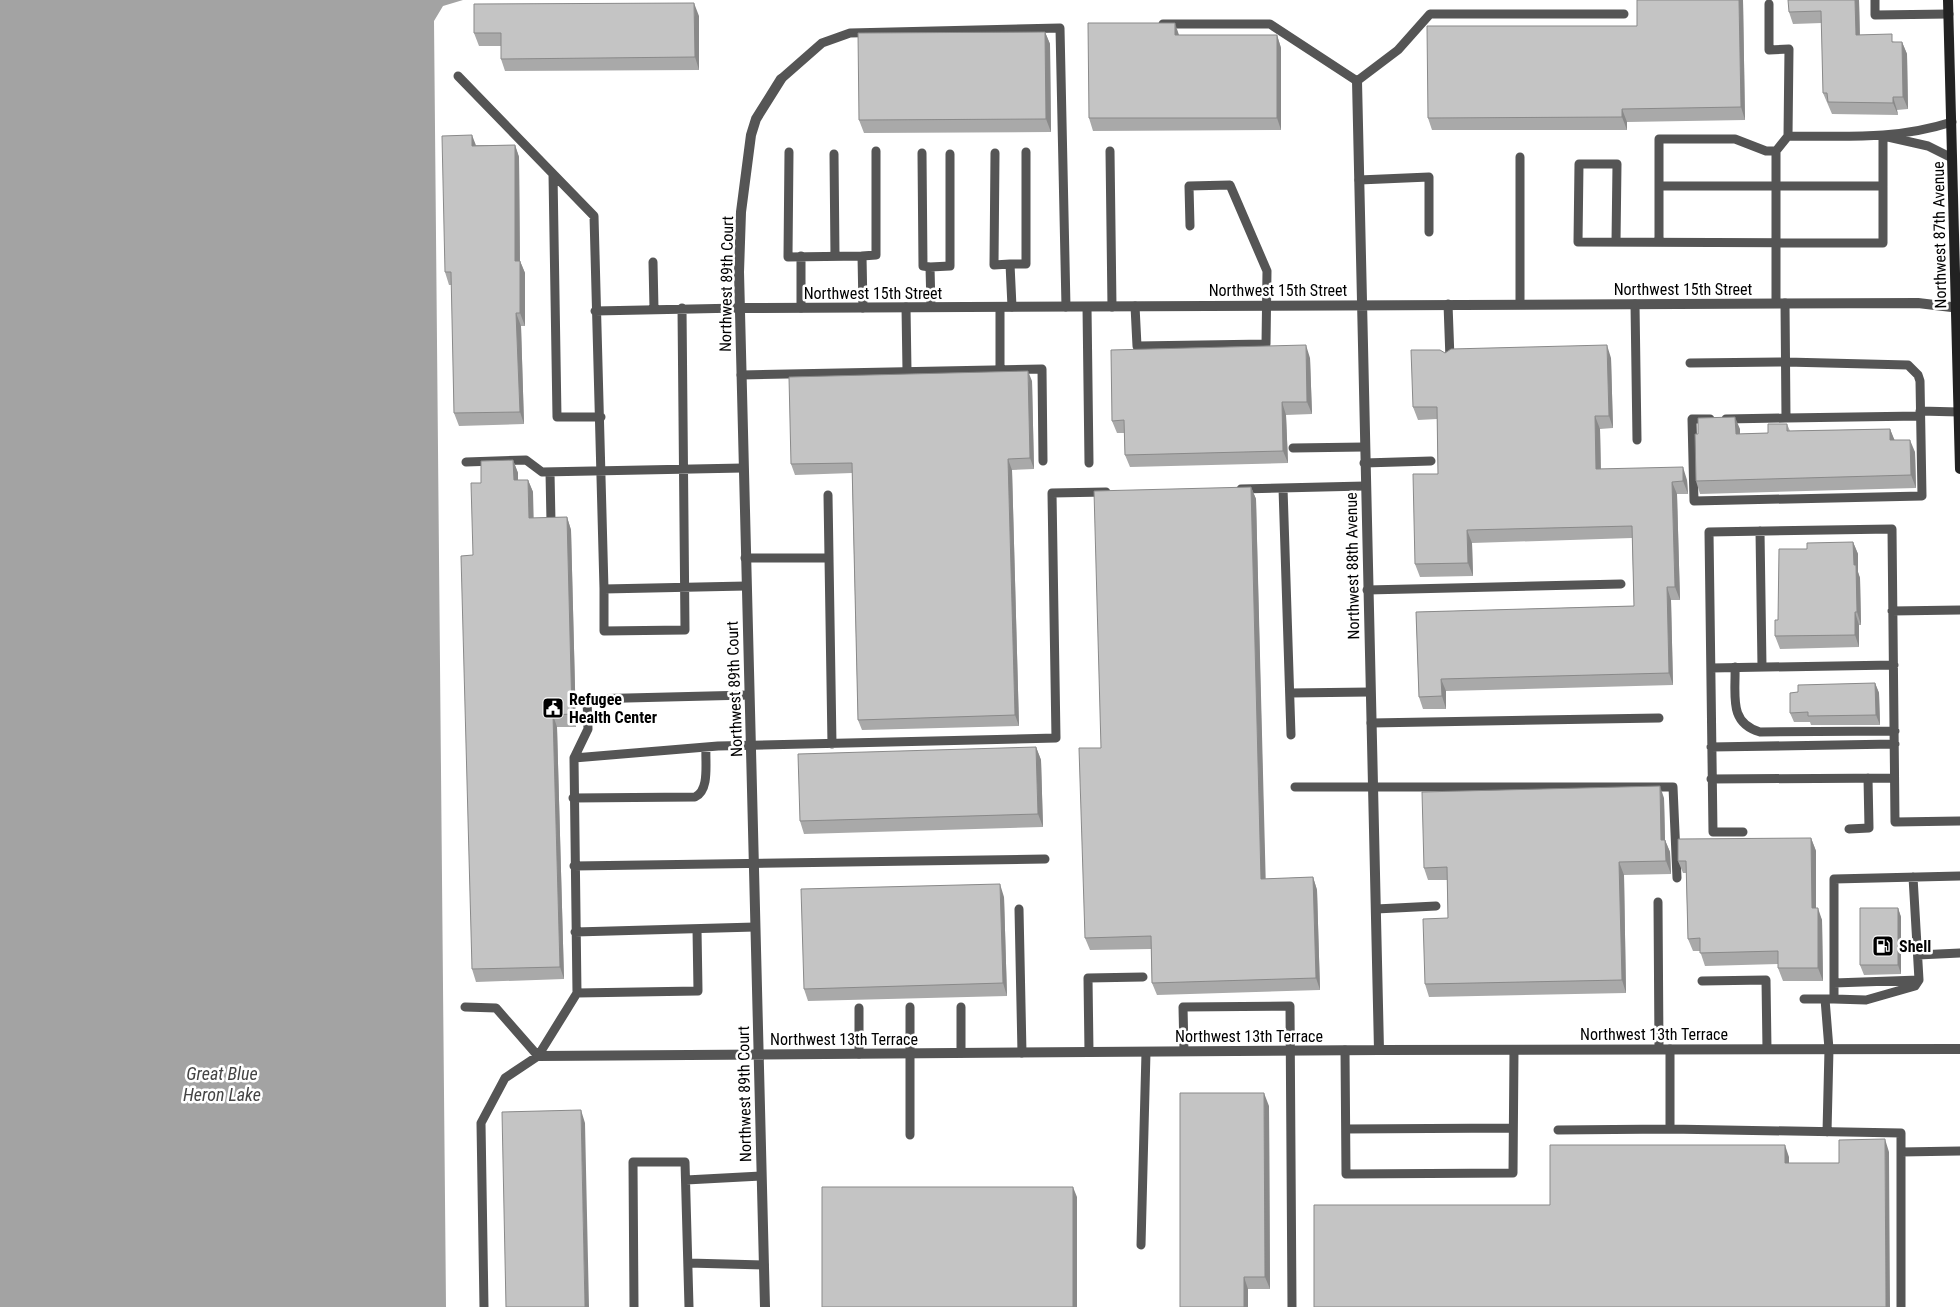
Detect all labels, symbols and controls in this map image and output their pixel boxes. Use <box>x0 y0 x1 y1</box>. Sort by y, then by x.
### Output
street label: Northwest 87th Avenue <box>1929 161 1950 309</box>
street label: Northwest 89th Court <box>716 216 737 352</box>
street label: Northwest 15th Street <box>1614 280 1753 299</box>
street label: Northwest 15th Street <box>1209 281 1348 300</box>
street label: Northwest 15th Street <box>804 284 943 303</box>
street label: Northwest 88th Avenue <box>1342 492 1363 640</box>
street label: Northwest 89th Court <box>723 620 746 757</box>
place label: Refugee Health Center <box>569 690 657 727</box>
public building icon: Refugee Health Center <box>541 696 565 720</box>
fuel station icon: Shell <box>1871 934 1895 958</box>
place label: Shell <box>1899 937 1931 956</box>
street label: Northwest 13th Terrace <box>1580 1025 1728 1044</box>
street label: Northwest 89th Court <box>734 1026 755 1162</box>
street label: Northwest 13th Terrace <box>1175 1027 1323 1046</box>
street label: Northwest 13th Terrace <box>770 1030 918 1049</box>
water label: Great Blue Heron Lake <box>183 1063 261 1105</box>

